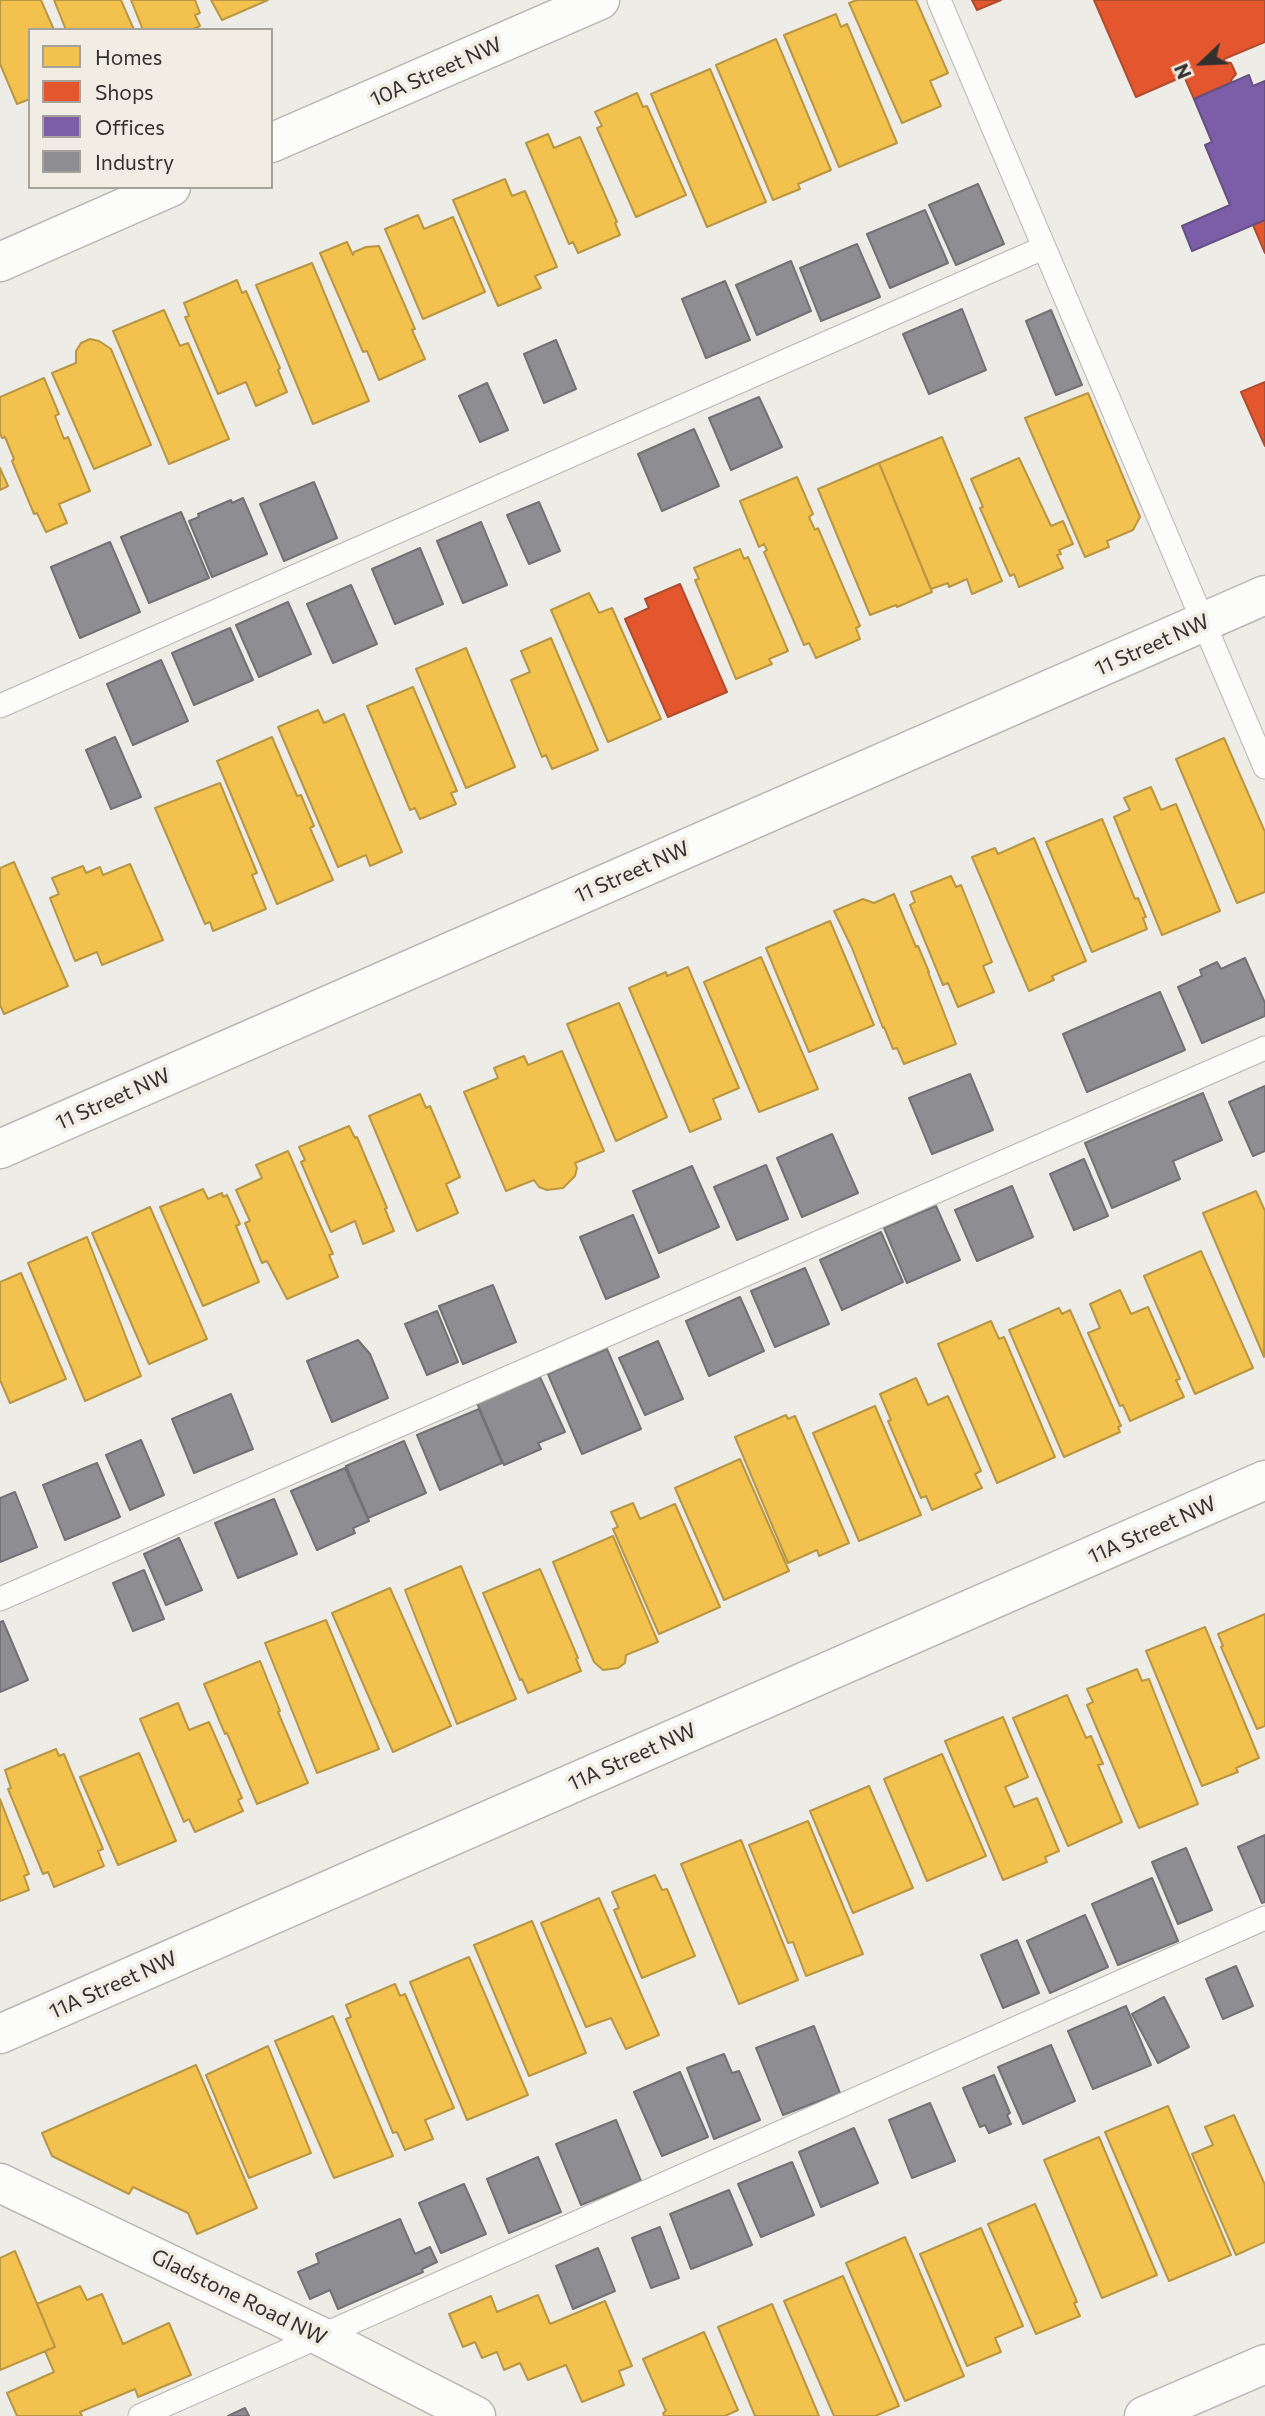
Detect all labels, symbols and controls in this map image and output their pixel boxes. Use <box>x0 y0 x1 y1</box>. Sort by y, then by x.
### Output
legend <box>28 28 273 189</box>
north arrow <box>1167 28 1237 98</box>
street label: 10A Street NW <box>366 32 506 112</box>
text: Homes <box>95 44 162 69</box>
text: N <box>1169 60 1196 82</box>
text: Shops <box>95 79 154 104</box>
text: Offices <box>95 114 165 139</box>
text: Industry <box>95 149 174 174</box>
street label: 11 Street NW <box>1091 609 1213 681</box>
street label: 11 Street NW <box>571 836 693 908</box>
street label: 11 Street NW <box>52 1063 174 1135</box>
street label: 11A Street NW <box>1084 1491 1220 1569</box>
street label: 11A Street NW <box>564 1718 700 1796</box>
street label: 11A Street NW <box>45 1946 181 2024</box>
street label: Gladstone Road NW <box>147 2244 331 2350</box>

